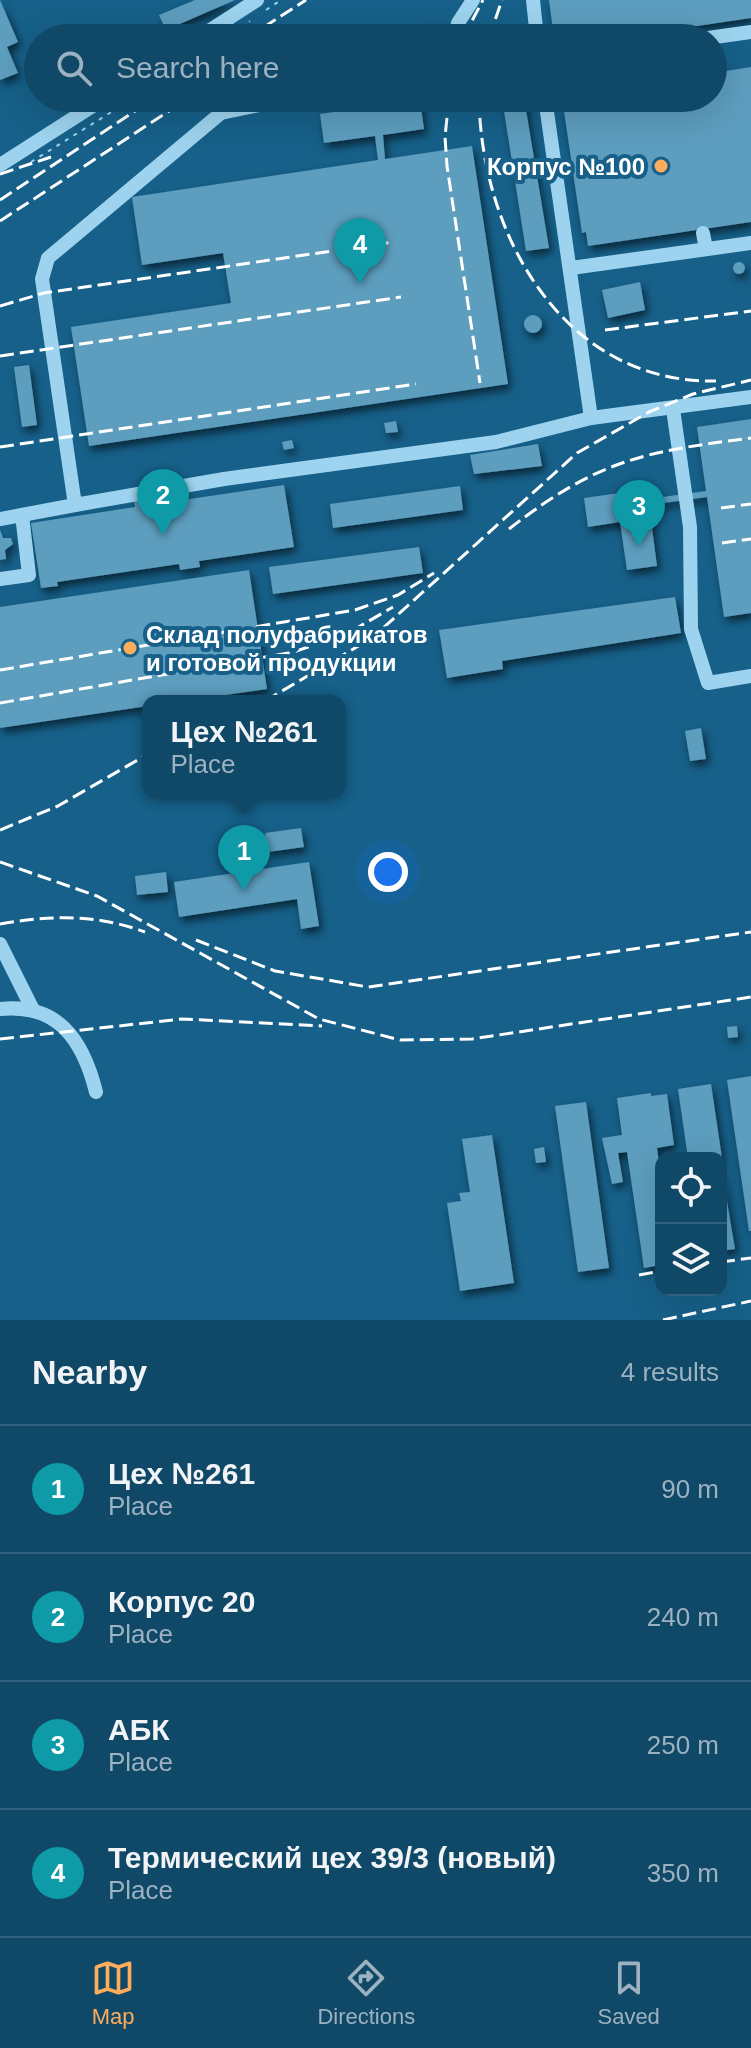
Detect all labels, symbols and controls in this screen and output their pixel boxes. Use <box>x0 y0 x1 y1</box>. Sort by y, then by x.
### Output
search box <box>24 24 727 112</box>
icon: search <box>52 46 96 90</box>
text: Search here <box>116 51 279 84</box>
place label: Корпус №100 <box>487 153 645 180</box>
marker: Корпус №100 <box>652 157 670 175</box>
pin: 4 <box>334 218 386 284</box>
pin: 2 <box>137 469 189 535</box>
pin: 3 <box>613 480 665 546</box>
place label: Склад полуфабрикатов и готовой продукции <box>146 621 427 676</box>
marker: Склад полуфабрикатов и готовой продукции <box>121 639 139 657</box>
popup <box>142 695 346 799</box>
text: Цех №261 <box>170 715 318 748</box>
text: Place <box>170 749 236 779</box>
pin: 1 <box>218 825 270 891</box>
your location <box>368 852 408 892</box>
map controls <box>655 1152 727 1296</box>
button: locate <box>655 1152 727 1224</box>
button: layers <box>655 1224 727 1296</box>
text: Nearby <box>32 1353 147 1391</box>
text: 4 results <box>621 1357 719 1387</box>
text: Цех №261 <box>108 1457 255 1490</box>
text: 1 <box>51 1474 65 1504</box>
text: 90 m <box>661 1474 719 1504</box>
text: Place <box>108 1491 173 1521</box>
text: Корпус 20 <box>108 1585 255 1618</box>
text: 2 <box>51 1602 65 1632</box>
text: 240 m <box>647 1602 719 1632</box>
text: Place <box>108 1619 173 1649</box>
text: АБК <box>108 1713 170 1746</box>
text: 3 <box>51 1730 65 1760</box>
text: 250 m <box>647 1730 719 1760</box>
text: Place <box>108 1747 173 1777</box>
text: Термический цех 39/3 (новый) <box>108 1841 556 1874</box>
text: 4 <box>51 1858 65 1888</box>
text: 350 m <box>647 1858 719 1888</box>
text: Place <box>108 1875 173 1905</box>
tab: Map <box>91 1956 135 2030</box>
tab: Directions <box>317 1956 415 2030</box>
tab: Saved <box>597 1956 660 2030</box>

